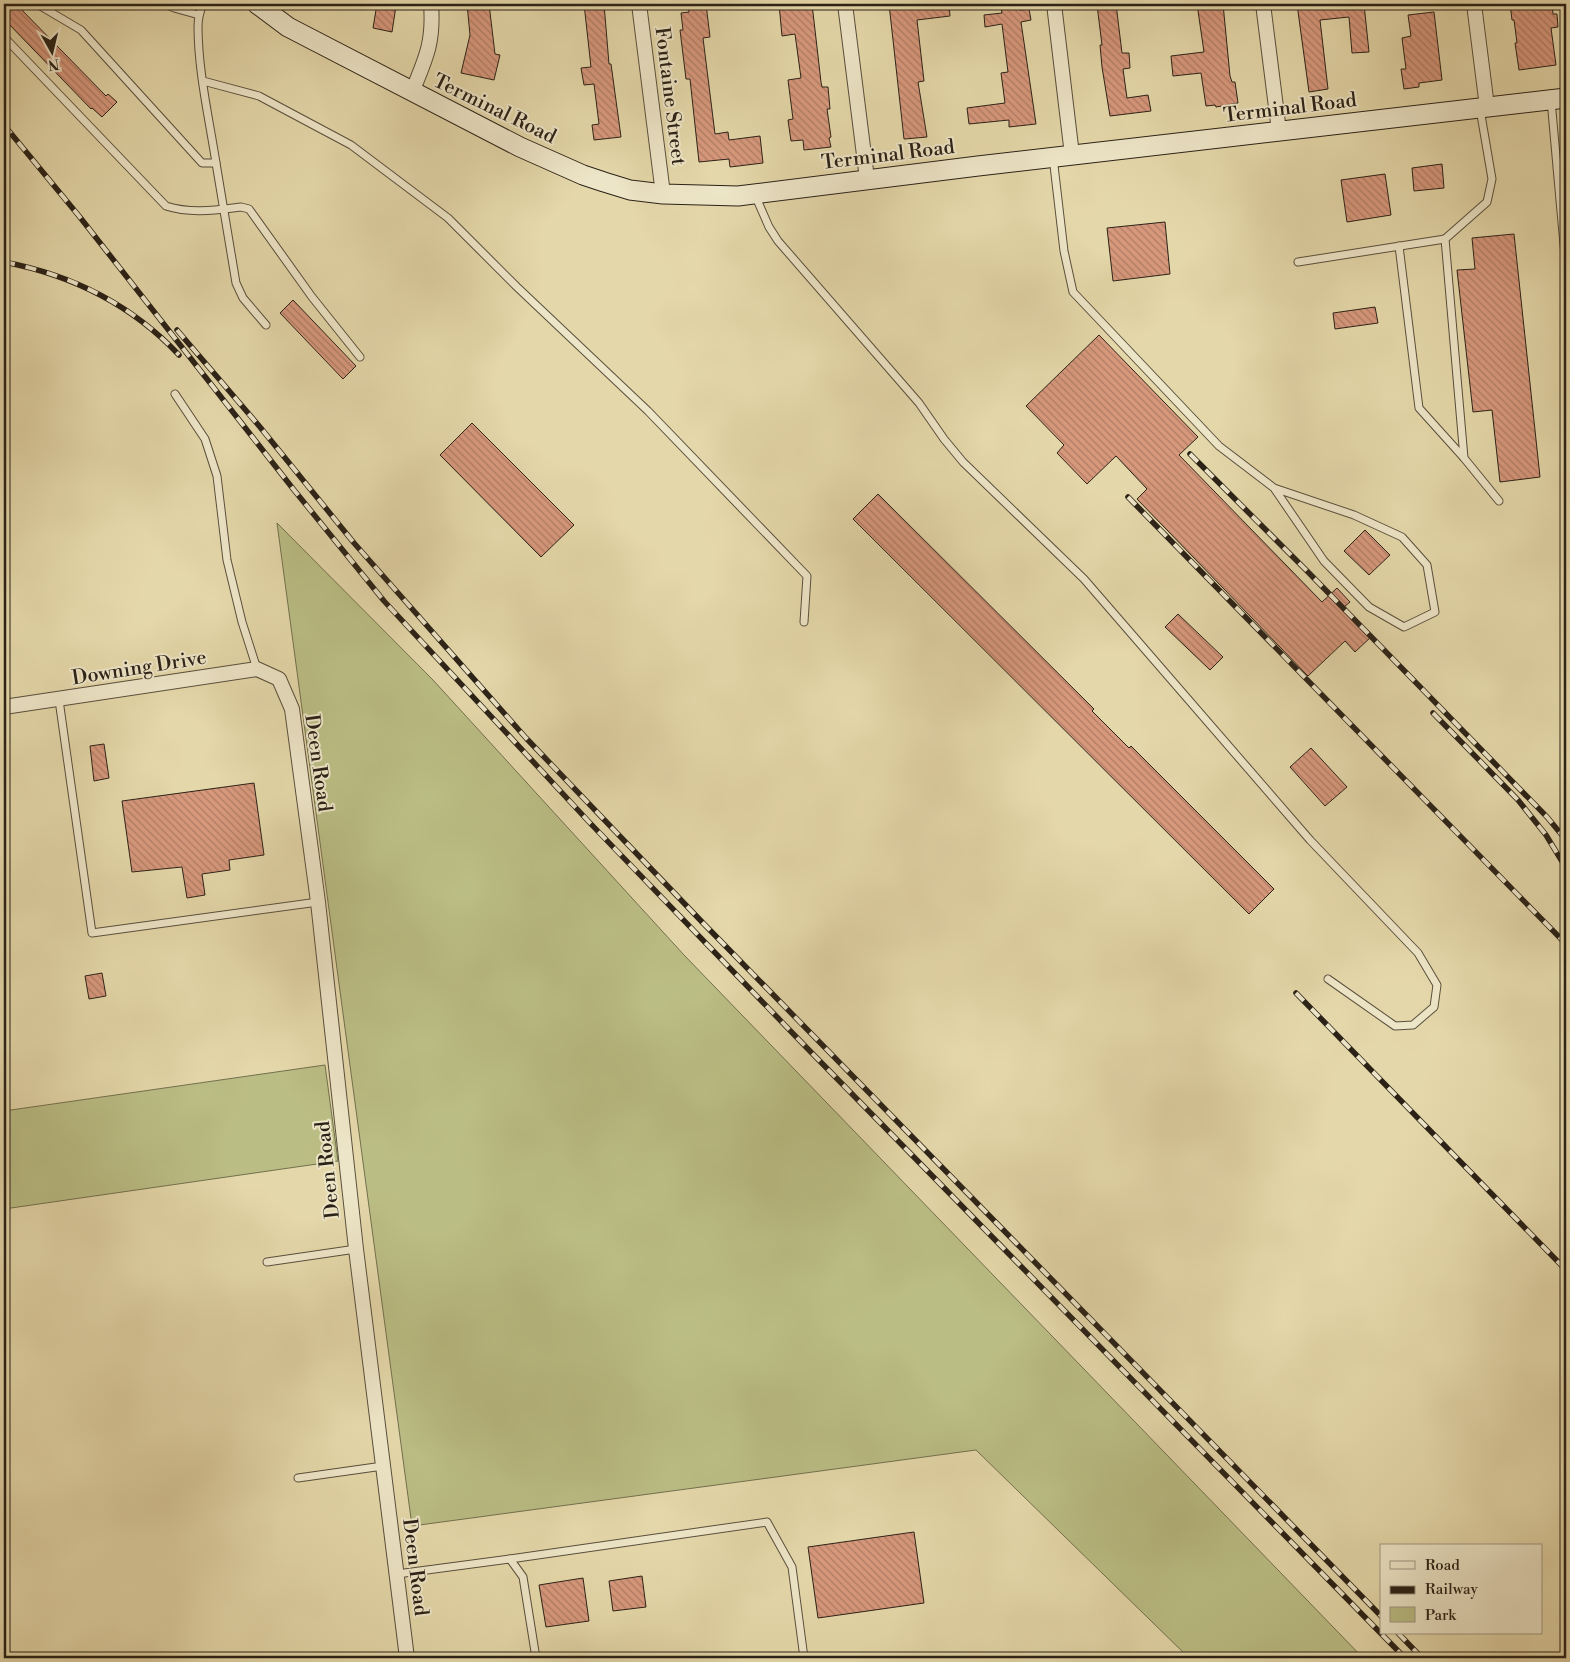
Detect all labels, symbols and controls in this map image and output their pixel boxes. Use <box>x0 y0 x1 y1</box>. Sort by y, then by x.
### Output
street label: Fontaine Street <box>649 25 690 167</box>
north arrow <box>28 28 78 78</box>
text: N <box>47 54 60 74</box>
street label: Terminal Road <box>429 69 561 150</box>
street label: Terminal Road <box>1222 88 1359 129</box>
street label: Terminal Road <box>820 135 957 176</box>
street label: Downing Drive <box>70 645 208 691</box>
street label: Deen Road <box>298 713 337 814</box>
street label: Deen Road <box>311 1119 346 1220</box>
street label: Deen Road <box>396 1517 433 1618</box>
legend <box>1380 1544 1542 1634</box>
text: Road <box>1425 1556 1460 1575</box>
text: Railway <box>1425 1580 1479 1599</box>
text: Park <box>1425 1606 1457 1625</box>

